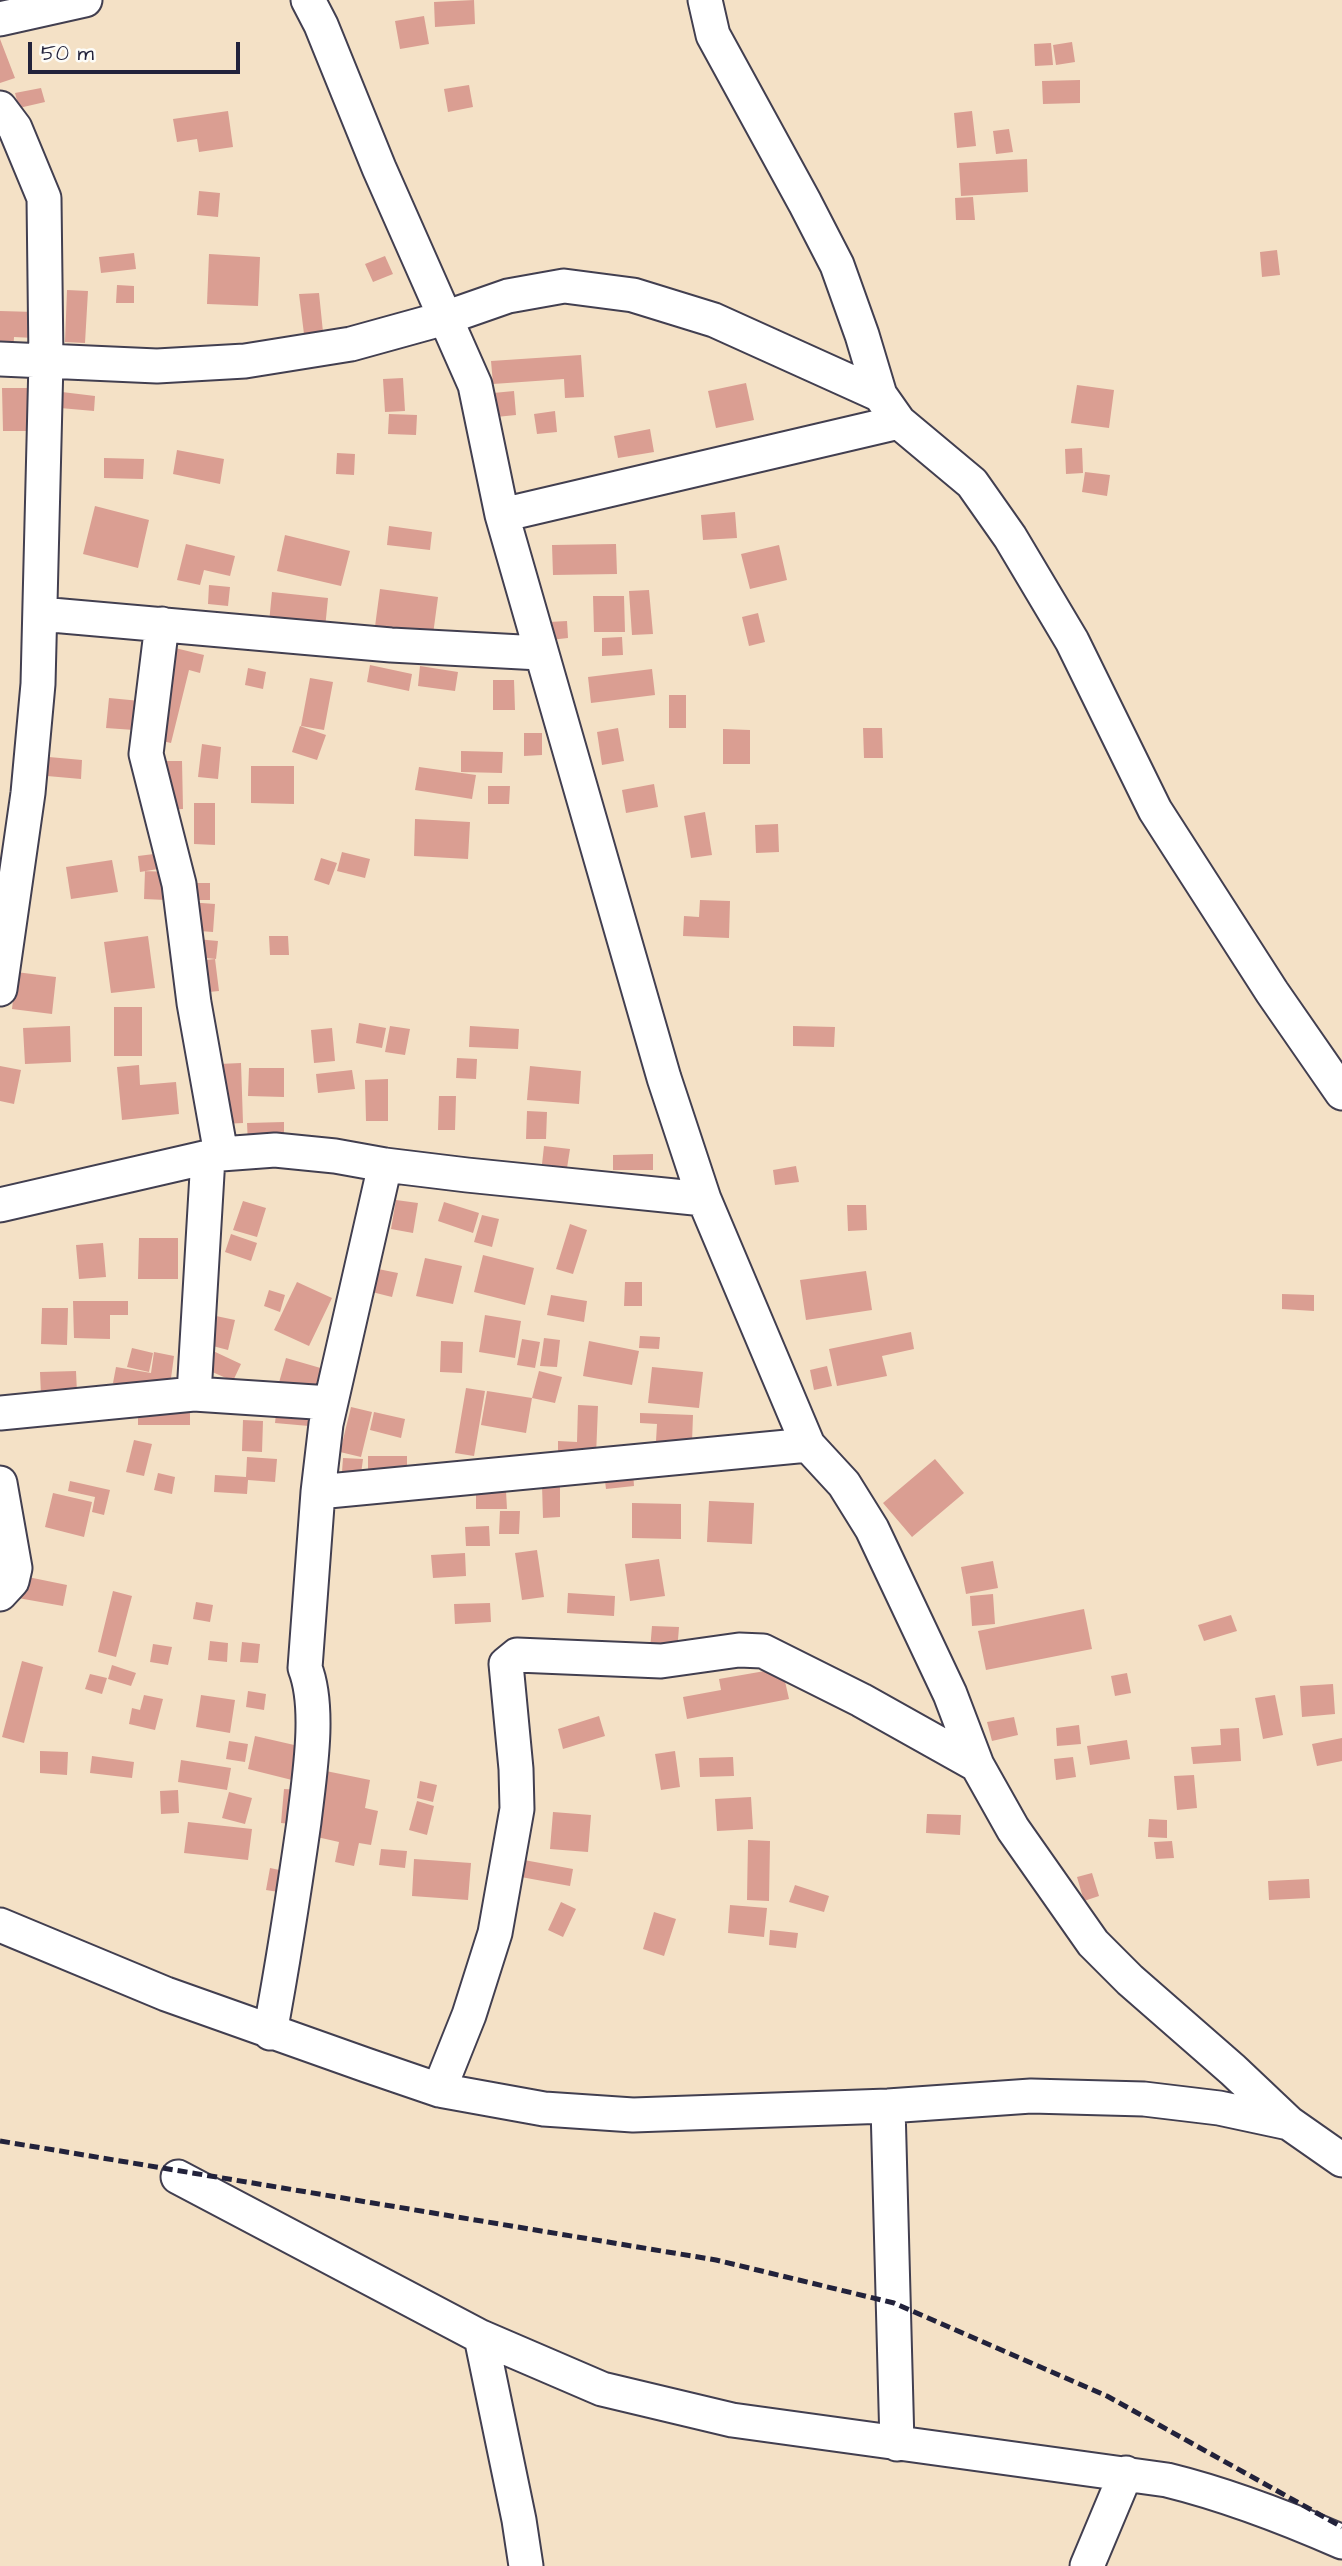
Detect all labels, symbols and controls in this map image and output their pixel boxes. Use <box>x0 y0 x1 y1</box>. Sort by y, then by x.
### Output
scale bar <box>32 28 243 72</box>
text: 50 m <box>41 39 94 68</box>

